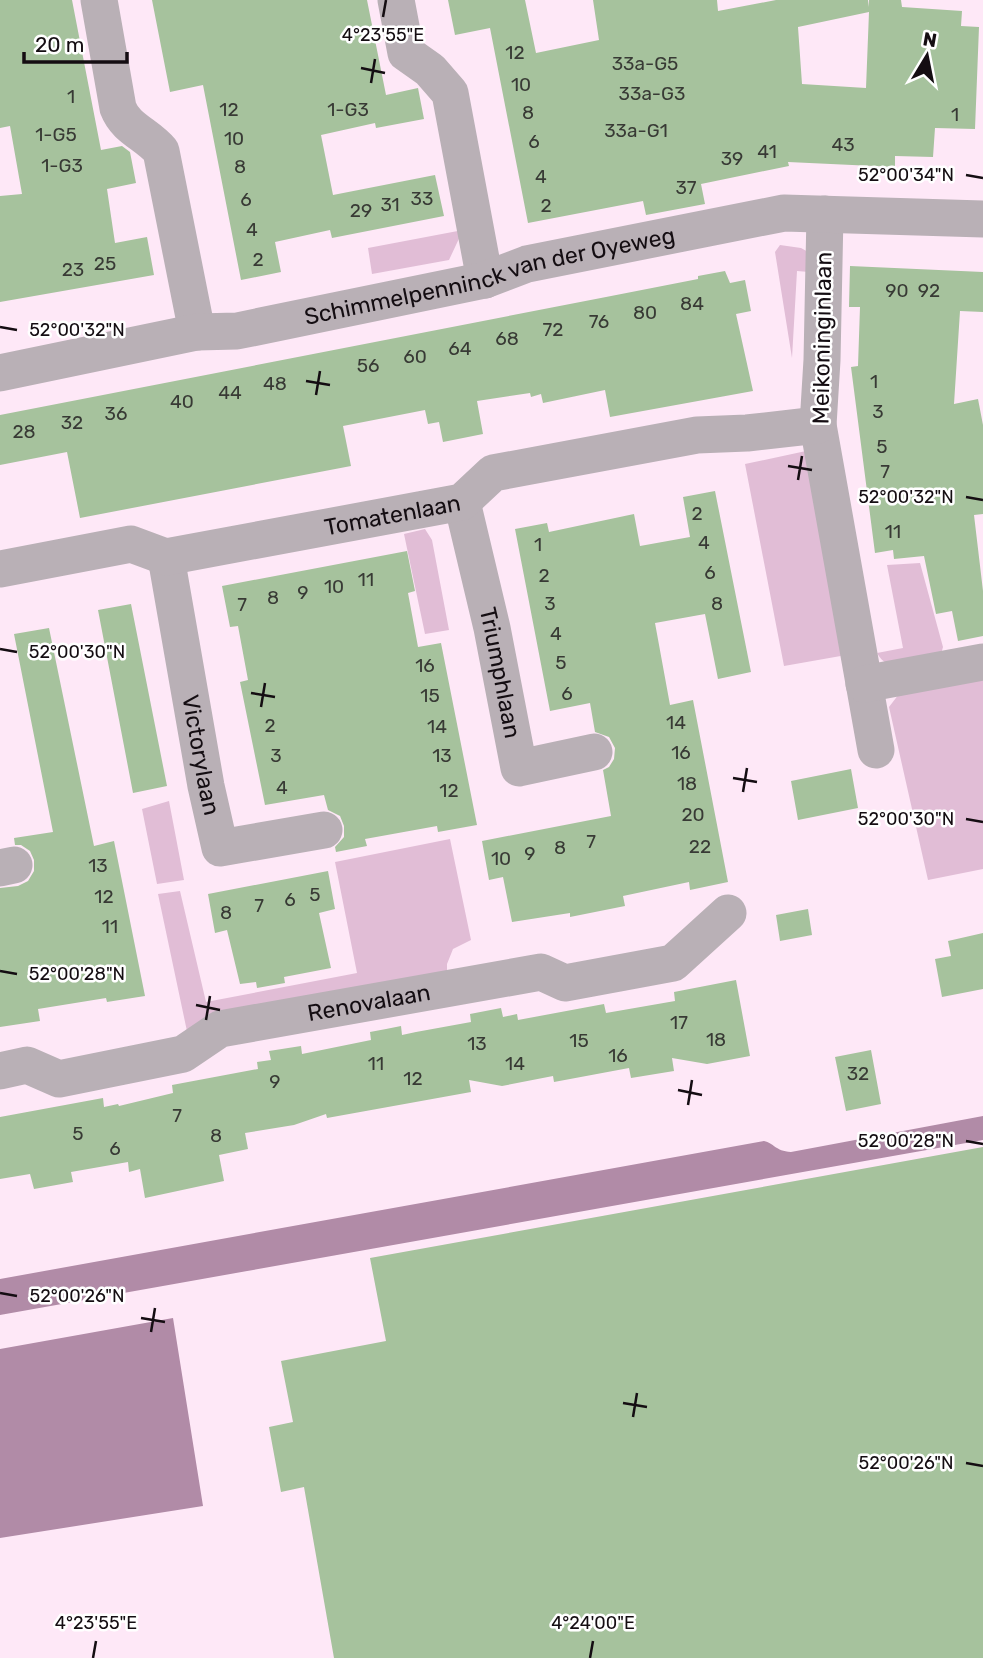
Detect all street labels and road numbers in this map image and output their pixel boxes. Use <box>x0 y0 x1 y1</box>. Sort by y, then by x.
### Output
street label: Schimmelpenninck van der Oyeweg <box>302 221 677 331</box>
street label: Meikoninginlaan <box>806 251 838 425</box>
street label: Tomatenlaan <box>322 489 463 541</box>
street label: Triumphlaan <box>474 604 527 740</box>
street label: Victorylaan <box>176 693 226 818</box>
street label: Renovalaan <box>305 978 433 1027</box>

